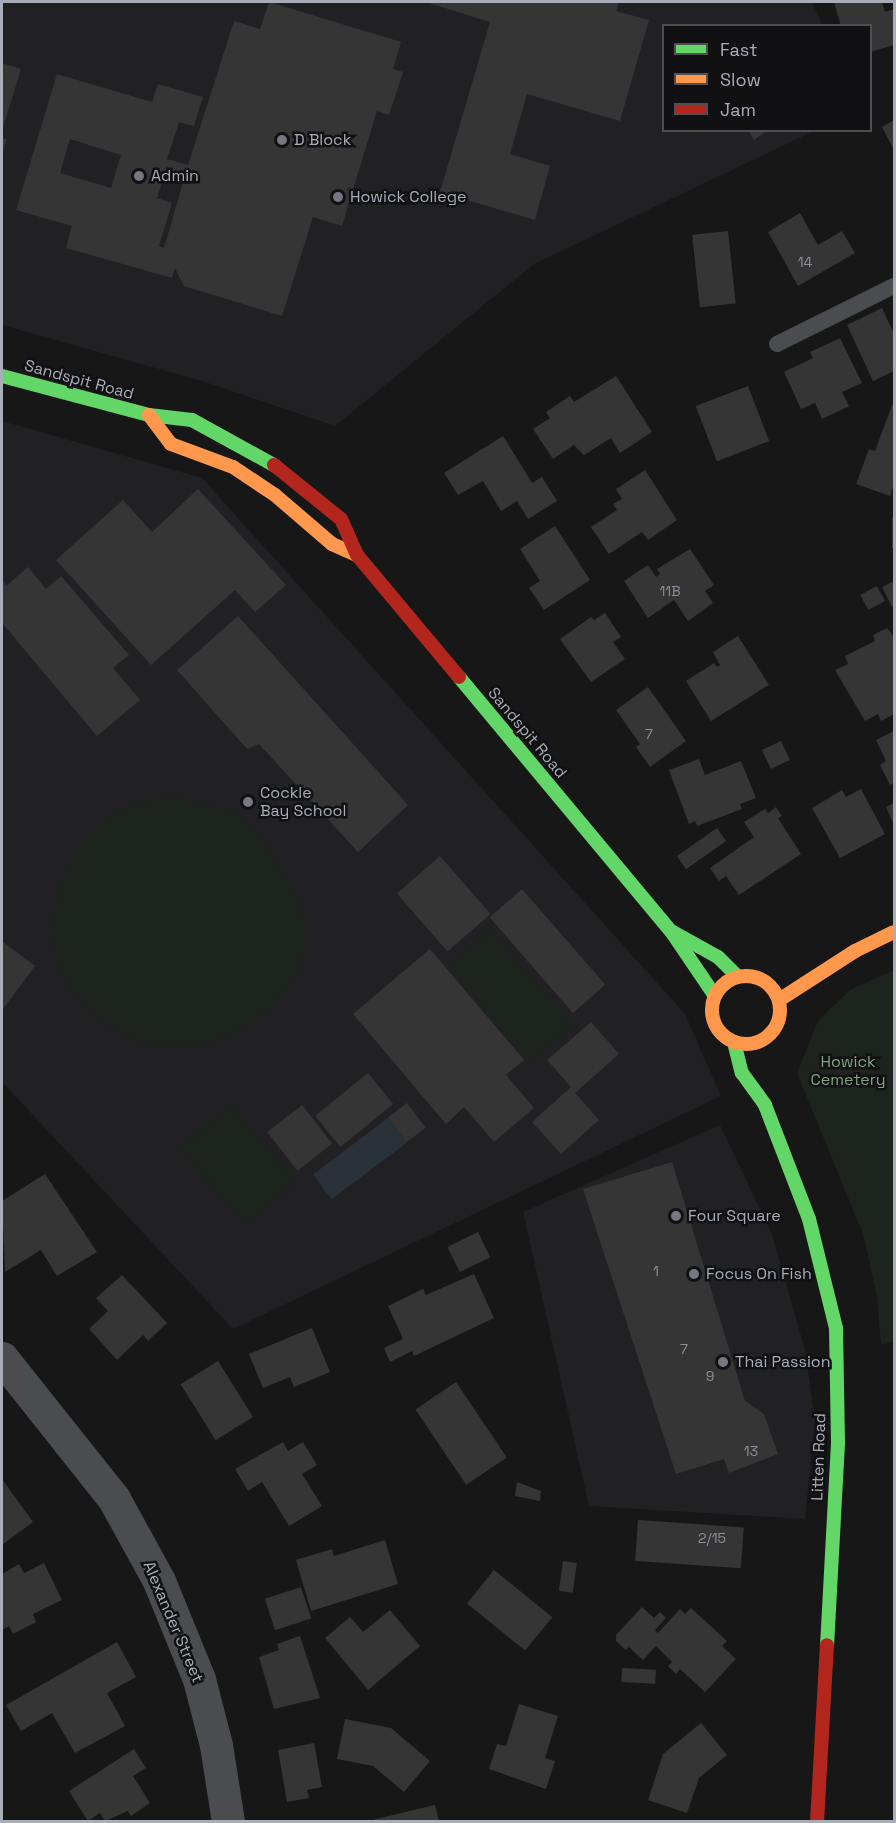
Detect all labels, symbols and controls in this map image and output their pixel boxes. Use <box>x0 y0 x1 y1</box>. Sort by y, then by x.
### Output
legend <box>662 24 872 132</box>
text: Fast <box>720 38 757 61</box>
text: Slow <box>720 68 761 91</box>
text: Jam <box>720 98 756 121</box>
place label: D Block <box>294 130 351 150</box>
marker: D Block <box>275 133 289 147</box>
place label: Admin <box>151 166 199 186</box>
marker: Admin <box>132 169 146 183</box>
place label: Howick College <box>350 187 466 207</box>
marker: Howick College <box>331 190 345 204</box>
house number: 14 <box>798 254 812 270</box>
street label: Sandspit Road <box>22 356 136 404</box>
house number: 11B <box>660 583 680 599</box>
street label: Sandspit Road <box>483 684 571 782</box>
house number: 7 <box>645 726 653 742</box>
place label: Cockle Bay School <box>260 783 346 821</box>
marker: Cockle Bay School <box>241 795 255 809</box>
park label: Howick Cemetery <box>810 1052 886 1090</box>
place label: Four Square <box>688 1206 781 1226</box>
marker: Four Square <box>669 1209 683 1223</box>
house number: 1 <box>653 1263 659 1279</box>
place label: Focus On Fish <box>706 1264 812 1284</box>
marker: Focus On Fish <box>687 1267 701 1281</box>
house number: 7 <box>680 1341 688 1357</box>
place label: Thai Passion <box>735 1352 830 1372</box>
marker: Thai Passion <box>716 1355 730 1369</box>
house number: 9 <box>706 1368 714 1384</box>
street label: Litten Road <box>808 1413 830 1501</box>
house number: 13 <box>744 1443 758 1459</box>
house number: 2/15 <box>698 1530 726 1546</box>
street label: Alexander Street <box>139 1558 207 1686</box>

